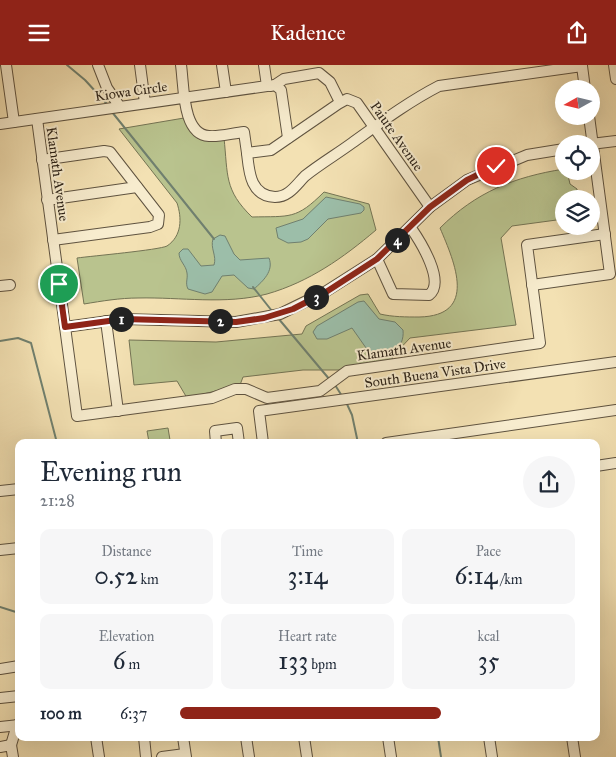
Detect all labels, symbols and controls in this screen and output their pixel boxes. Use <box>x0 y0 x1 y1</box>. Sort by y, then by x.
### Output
icon: menu <box>25 19 53 47</box>
text: Kadence <box>270 19 346 46</box>
icon: share <box>563 19 591 47</box>
street label: Kiowa Circle <box>94 78 169 105</box>
north arrow <box>555 80 600 125</box>
map controls <box>555 80 600 235</box>
street label: Paiute Avenue <box>366 98 427 174</box>
street label: Klamath Avenue <box>42 126 73 222</box>
button: locate <box>555 135 600 180</box>
pin <box>475 145 517 187</box>
icon: check <box>482 152 510 180</box>
button: layers <box>555 190 600 235</box>
pin: 4 <box>384 227 410 253</box>
text: 4 <box>394 232 401 249</box>
pin <box>38 263 80 305</box>
icon: arrive <box>45 270 73 298</box>
pin: 3 <box>304 285 328 309</box>
text: 3 <box>314 289 319 306</box>
pin: 1 <box>108 307 134 331</box>
pin: 2 <box>208 309 232 333</box>
text: 1 <box>119 311 124 328</box>
text: 2 <box>217 313 224 330</box>
street label: Klamath Avenue <box>356 334 452 365</box>
street label: South Buena Vista Drive <box>363 355 507 392</box>
text: Evening run <box>40 454 182 489</box>
button: share <box>523 456 575 508</box>
text: 21:28 <box>40 491 75 510</box>
text: Distance <box>101 543 152 560</box>
text: Time <box>292 543 323 560</box>
text: Pace <box>476 543 501 560</box>
text: 0.52 <box>94 560 138 591</box>
text: 3:14 <box>287 560 328 591</box>
text: 6:14 <box>455 560 497 591</box>
text: km <box>138 571 159 588</box>
text: /km <box>497 571 522 588</box>
text: Elevation <box>99 628 154 645</box>
text: Heart rate <box>278 628 337 645</box>
text: kcal <box>477 628 500 645</box>
text: 6 <box>113 645 126 676</box>
text: 133 <box>278 645 308 676</box>
text: 35 <box>478 645 499 676</box>
text: m <box>126 656 140 673</box>
text: bpm <box>308 656 337 673</box>
text: 100 m <box>40 704 82 723</box>
text: 6:37 <box>120 704 147 723</box>

